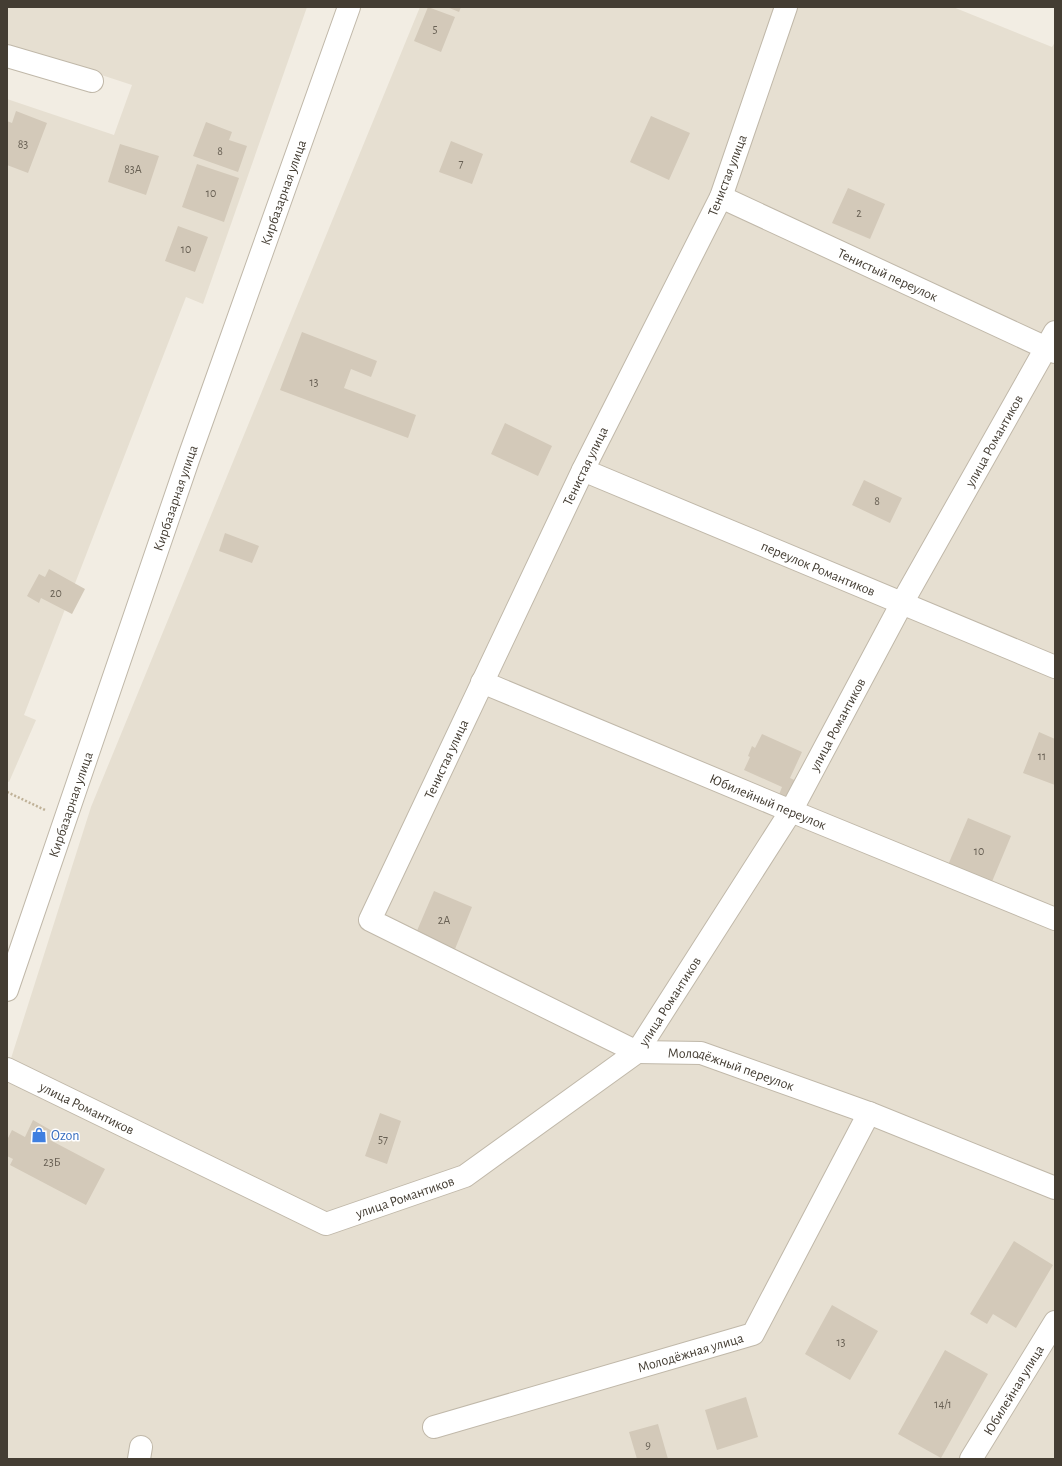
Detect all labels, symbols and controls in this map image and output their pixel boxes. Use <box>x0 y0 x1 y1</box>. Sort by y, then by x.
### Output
house number: 5 <box>432 23 438 35</box>
street label: Тенистая улица <box>706 132 750 218</box>
house number: 83 <box>18 138 28 150</box>
street label: Кирбазарная улица <box>259 138 309 247</box>
house number: 8 <box>217 145 223 157</box>
house number: 7 <box>458 157 464 169</box>
house number: 83А <box>124 163 142 175</box>
house number: 10 <box>206 187 216 199</box>
house number: 2 <box>856 207 862 219</box>
house number: 10 <box>181 243 191 255</box>
street label: Тенистый переулок <box>835 246 940 305</box>
house number: 13 <box>309 376 319 388</box>
street label: улица Романтиков <box>963 393 1026 490</box>
street label: Тенистая улица <box>561 424 611 508</box>
street label: Кирбазарная улица <box>151 443 201 553</box>
house number: 8 <box>874 495 880 507</box>
street label: переулок Романтиков <box>759 539 877 599</box>
house number: 20 <box>50 587 62 599</box>
street label: улица Романтиков <box>807 676 869 774</box>
street label: Тенистая улица <box>422 717 472 801</box>
street label: Кирбазарная улица <box>47 750 96 860</box>
house number: 11 <box>1038 750 1046 762</box>
street label: Юбилейный переулок <box>707 772 829 833</box>
house number: 10 <box>974 845 984 857</box>
house number: 2А <box>438 914 450 926</box>
street label: улица Романтиков <box>636 955 704 1050</box>
street label: Молодёжный переулок <box>668 1046 796 1094</box>
street label: улица Романтиков <box>36 1080 136 1138</box>
shop icon: Ozon <box>30 1126 48 1144</box>
place label: Ozon <box>51 1129 79 1143</box>
house number: 57 <box>378 1133 388 1145</box>
house number: 23Б <box>43 1156 61 1168</box>
street label: улица Романтиков <box>353 1174 456 1222</box>
street label: Молодёжная улица <box>636 1331 746 1375</box>
house number: 13 <box>836 1336 846 1348</box>
street label: Юбилейная улица <box>981 1342 1047 1438</box>
house number: 14/1 <box>934 1398 952 1410</box>
house number: 9 <box>645 1439 651 1451</box>

